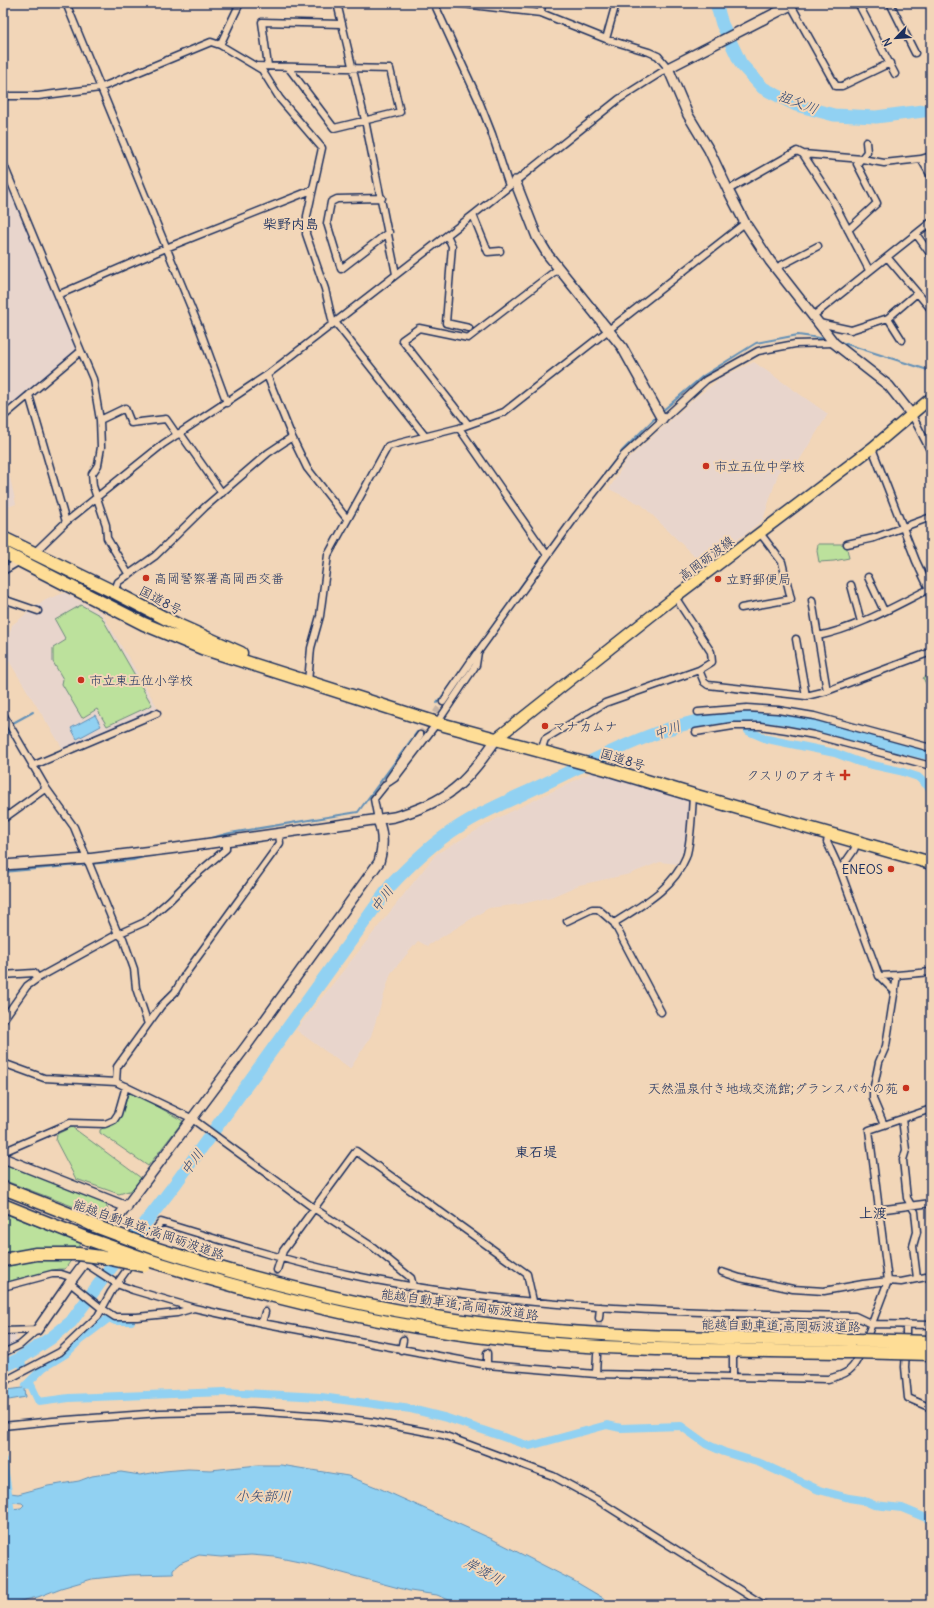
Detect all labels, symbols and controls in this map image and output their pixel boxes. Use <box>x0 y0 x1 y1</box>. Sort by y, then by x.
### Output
north arrow <box>876 18 916 58</box>
text: N <box>879 36 895 49</box>
water label: 祖父川 <box>775 86 821 118</box>
district label: 柴野内島 <box>263 215 319 233</box>
place label: 市立五位中学校 <box>714 458 805 475</box>
marker: 市立五位中学校 <box>701 461 711 471</box>
street label: 高岡砺波線 <box>675 531 738 585</box>
place label: 高岡警察署高岡西交番 <box>154 570 284 587</box>
place label: 立野郵便局 <box>726 571 791 588</box>
marker: 高岡警察署高岡西交番 <box>141 573 151 583</box>
marker: 立野郵便局 <box>713 574 723 584</box>
street label: 国道8号 <box>136 582 185 619</box>
place label: 市立東五位小学校 <box>89 672 193 689</box>
marker: 市立東五位小学校 <box>76 675 86 685</box>
water label: 中川 <box>651 717 683 743</box>
place label: マナカムナ <box>553 718 618 735</box>
marker: マナカムナ <box>540 721 550 731</box>
street label: 国道8号 <box>598 745 648 774</box>
place label: クスリのアオキ <box>746 767 837 784</box>
marker: クスリのアオキ <box>840 770 850 780</box>
place label: ENEOS <box>842 861 883 878</box>
marker: ENEOS <box>886 864 896 874</box>
water label: 中川 <box>366 882 398 916</box>
place label: 天然温泉付き地域交流館;グランスパかの苑 <box>648 1080 898 1097</box>
marker: 天然温泉付き地域交流館;グランスパかの苑 <box>901 1083 911 1093</box>
district label: 東石堤 <box>515 1143 557 1161</box>
water label: 中川 <box>176 1145 208 1179</box>
street label: 能越自動車道;高岡砺波道路 <box>71 1196 227 1263</box>
district label: 上渡 <box>859 1204 887 1222</box>
street label: 能越自動車道;高岡砺波道路 <box>380 1285 540 1324</box>
street label: 能越自動車道;高岡砺波道路 <box>701 1316 861 1335</box>
water label: 小矢部川 <box>235 1487 291 1505</box>
water label: 岸渡川 <box>461 1553 507 1589</box>

